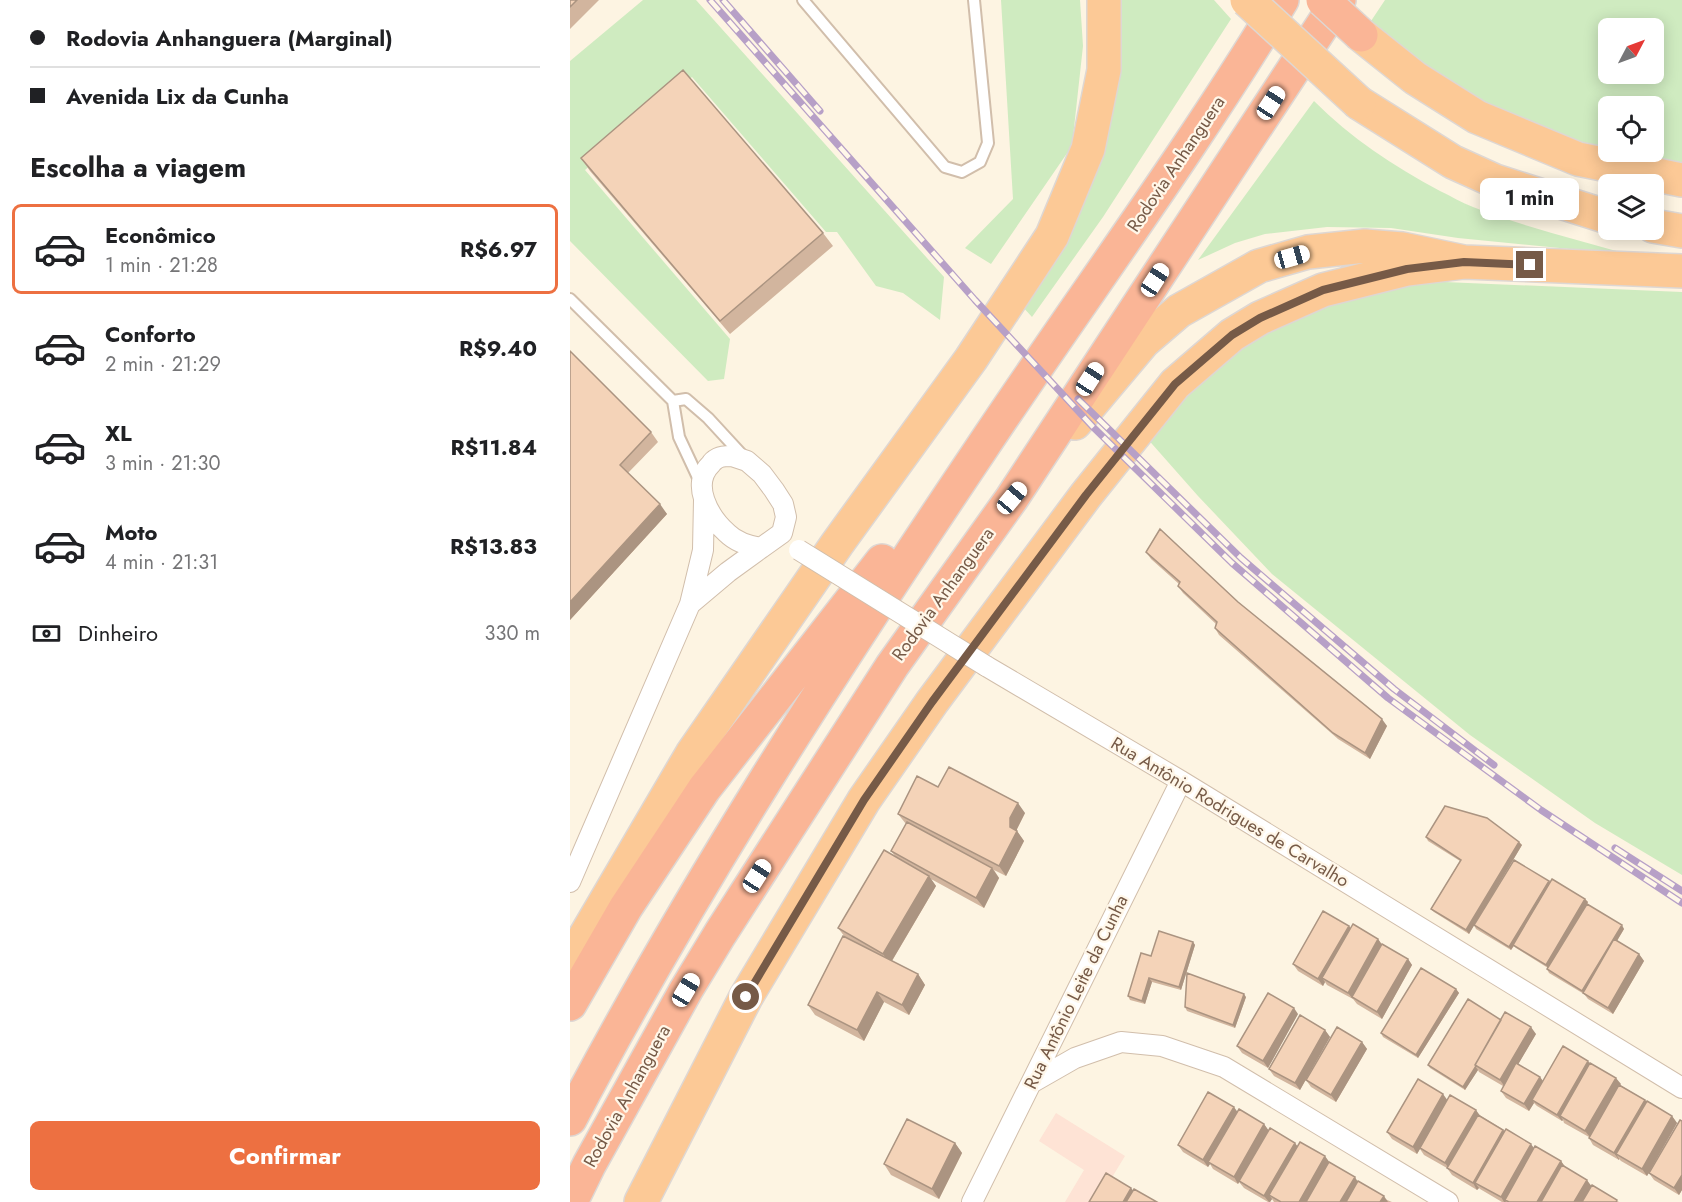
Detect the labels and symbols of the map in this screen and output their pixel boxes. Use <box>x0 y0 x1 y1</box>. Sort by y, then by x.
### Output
north arrow <box>1598 18 1664 84</box>
car <box>1254 83 1288 123</box>
street label: Rodovia Anhanguera <box>1121 91 1231 237</box>
callout: 1 min <box>1480 178 1580 220</box>
car <box>1272 243 1312 271</box>
route end <box>1516 251 1543 278</box>
car <box>1138 260 1172 300</box>
car <box>1073 359 1107 399</box>
car <box>994 478 1030 518</box>
street label: Rodovia Anhanguera <box>886 522 1000 666</box>
street label: Rua Antônio Rodrigues de Carvalho <box>1106 730 1354 894</box>
car <box>740 856 774 896</box>
street label: Rua Antônio Leite da Cunha <box>1018 891 1134 1093</box>
car <box>669 970 703 1010</box>
route start <box>732 983 759 1010</box>
street label: Rodovia Anhanguera <box>577 1020 677 1172</box>

